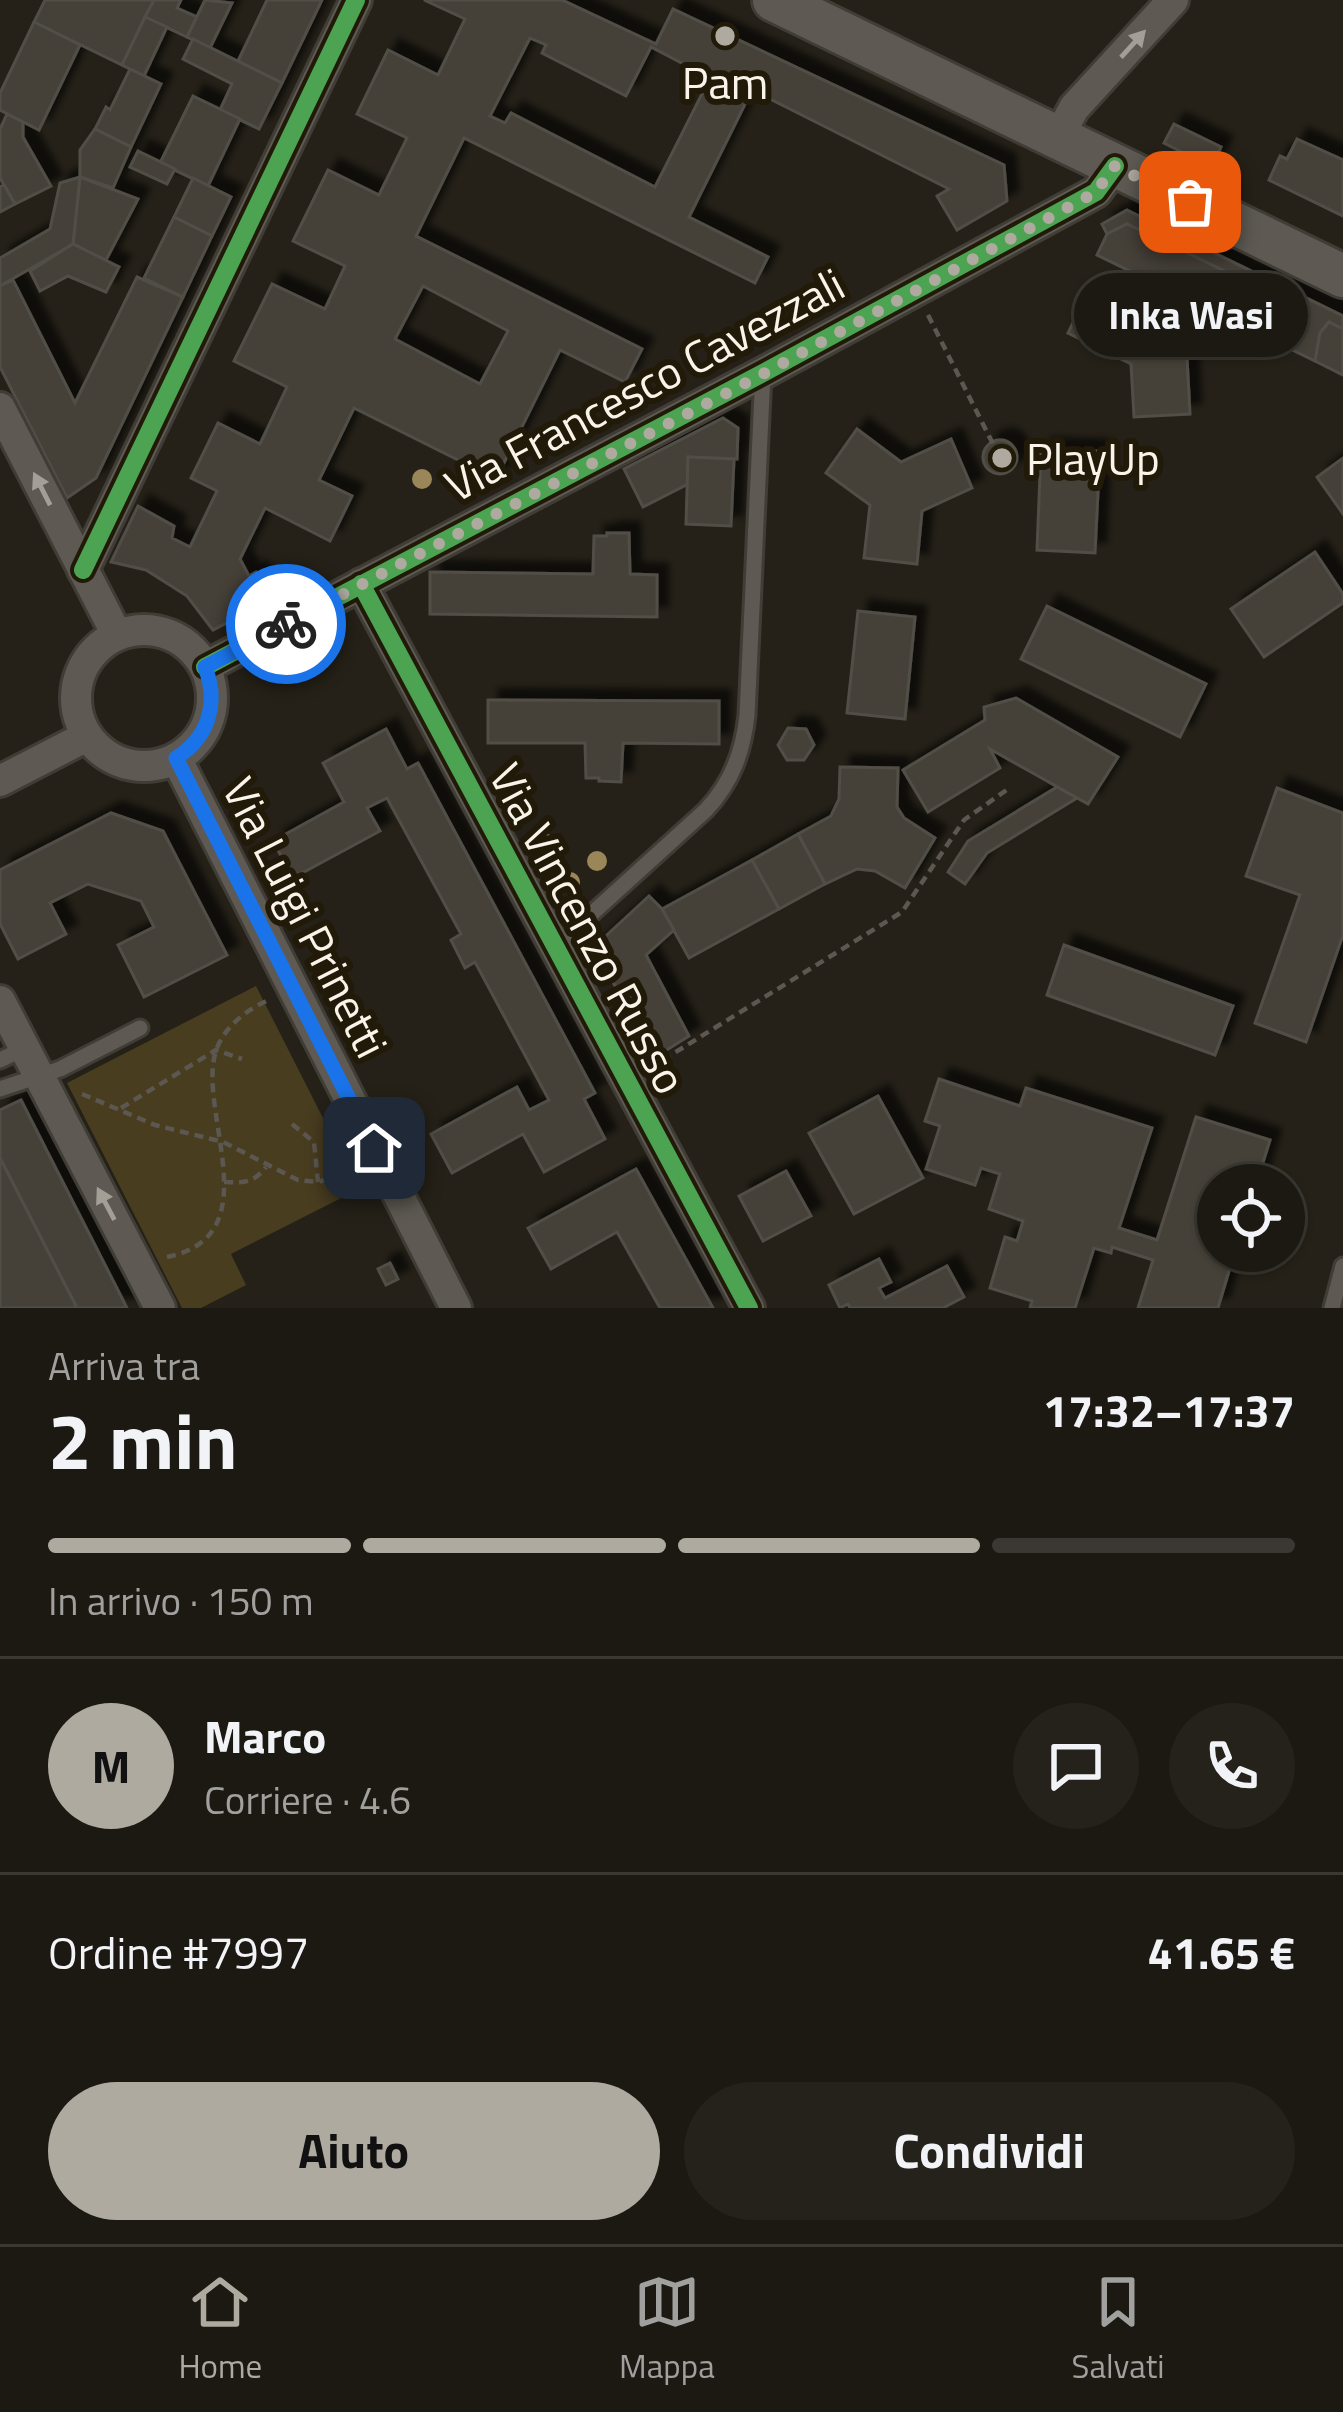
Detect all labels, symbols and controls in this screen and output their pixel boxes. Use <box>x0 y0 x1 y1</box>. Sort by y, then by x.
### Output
marker: Pam <box>712 23 738 49</box>
one-way arrow <box>1119 30 1146 59</box>
place label: Pam <box>682 48 768 116</box>
pin <box>1139 151 1241 253</box>
icon: bag <box>1157 169 1223 235</box>
street label: Via Francesco Cavezzali <box>432 250 856 518</box>
callout: Inka Wasi <box>1073 274 1307 358</box>
text: Inka Wasi <box>1108 285 1274 344</box>
place label: PlayUp <box>1026 424 1160 492</box>
marker: PlayUp <box>989 445 1015 471</box>
one-way arrow <box>32 472 52 506</box>
courier <box>226 564 346 684</box>
icon: bike <box>253 591 319 657</box>
street label: Via Vincenzo Russo <box>473 750 705 1106</box>
street label: Via Luigi Prinetti <box>206 765 406 1069</box>
pin <box>323 1097 425 1199</box>
icon: home <box>341 1115 407 1181</box>
map controls <box>1197 1164 1305 1272</box>
button: locate <box>1197 1164 1305 1272</box>
one-way arrow <box>97 1187 117 1222</box>
text: Arriva tra <box>48 1336 200 1395</box>
text: 17:32–17:37 <box>1043 1376 1295 1444</box>
text: 2 min <box>48 1381 238 1499</box>
text: In arrivo · 150 m <box>48 1571 314 1630</box>
text: Marco <box>204 1702 326 1770</box>
button: chat <box>1013 1703 1139 1829</box>
button: phone <box>1169 1703 1295 1829</box>
text: M <box>92 1732 130 1800</box>
text: Corriere · 4.6 <box>204 1770 411 1829</box>
text: Ordine #7997 <box>48 1918 309 1986</box>
text: 41.65 € <box>1148 1918 1295 1986</box>
button: Aiuto <box>48 2082 660 2220</box>
button: Condividi <box>684 2082 1295 2220</box>
tab: Home <box>178 2269 262 2391</box>
tab: Mappa <box>619 2269 715 2391</box>
tab: Salvati <box>1072 2269 1165 2391</box>

